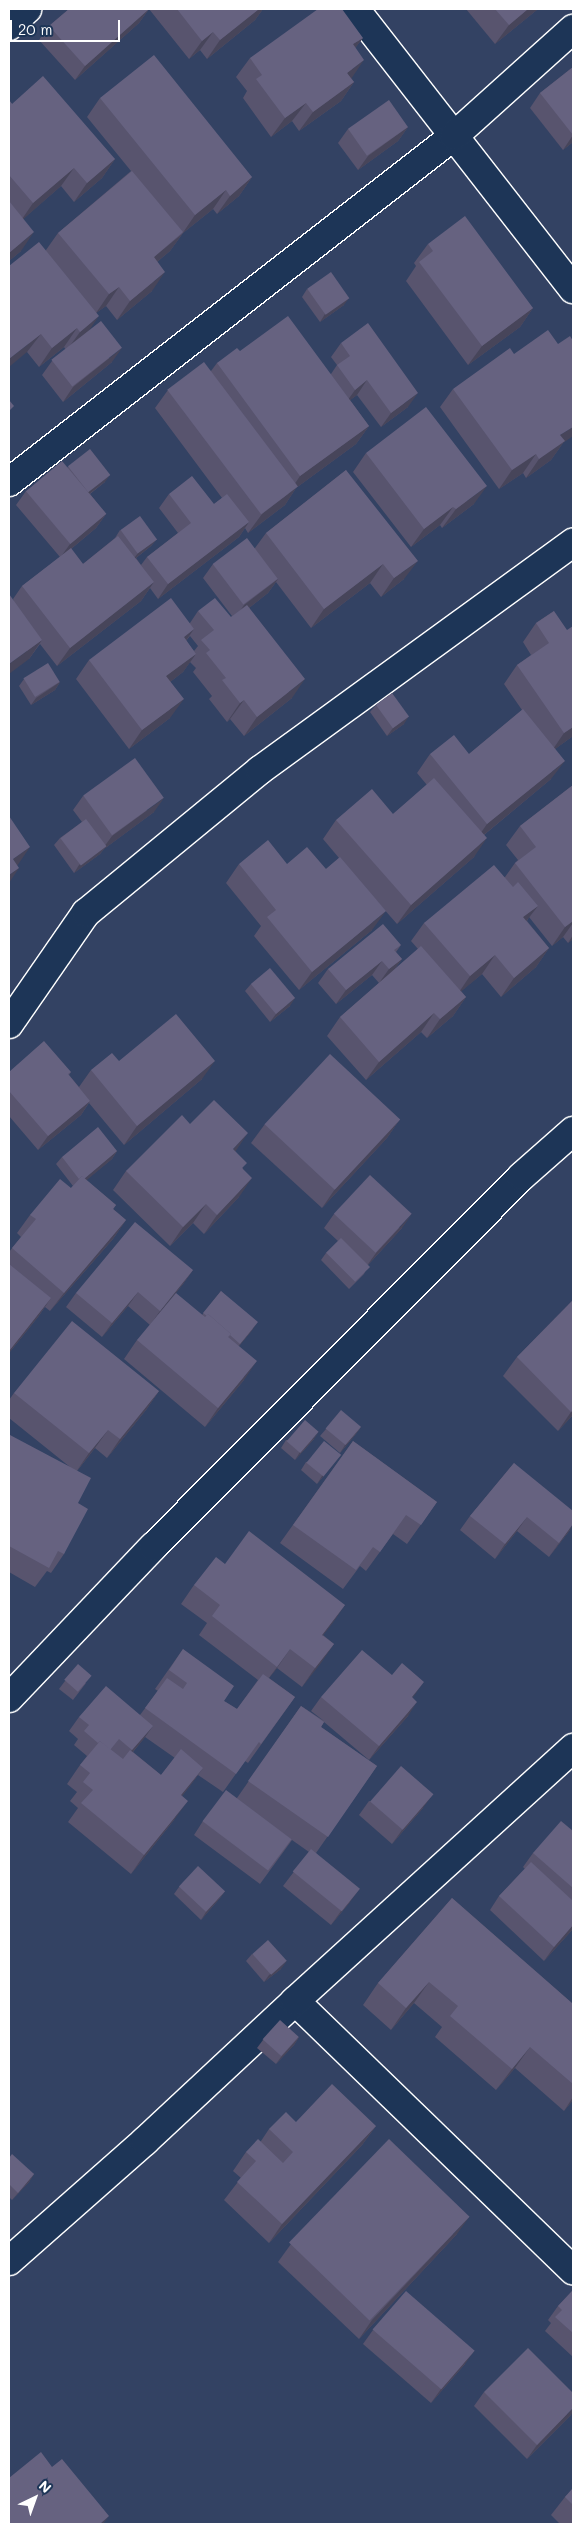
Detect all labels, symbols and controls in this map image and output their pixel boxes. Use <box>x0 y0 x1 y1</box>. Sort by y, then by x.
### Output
scale bar <box>12 10 122 42</box>
text: 20 m <box>18 19 52 39</box>
north arrow <box>10 2473 60 2523</box>
text: N <box>35 2476 56 2497</box>

